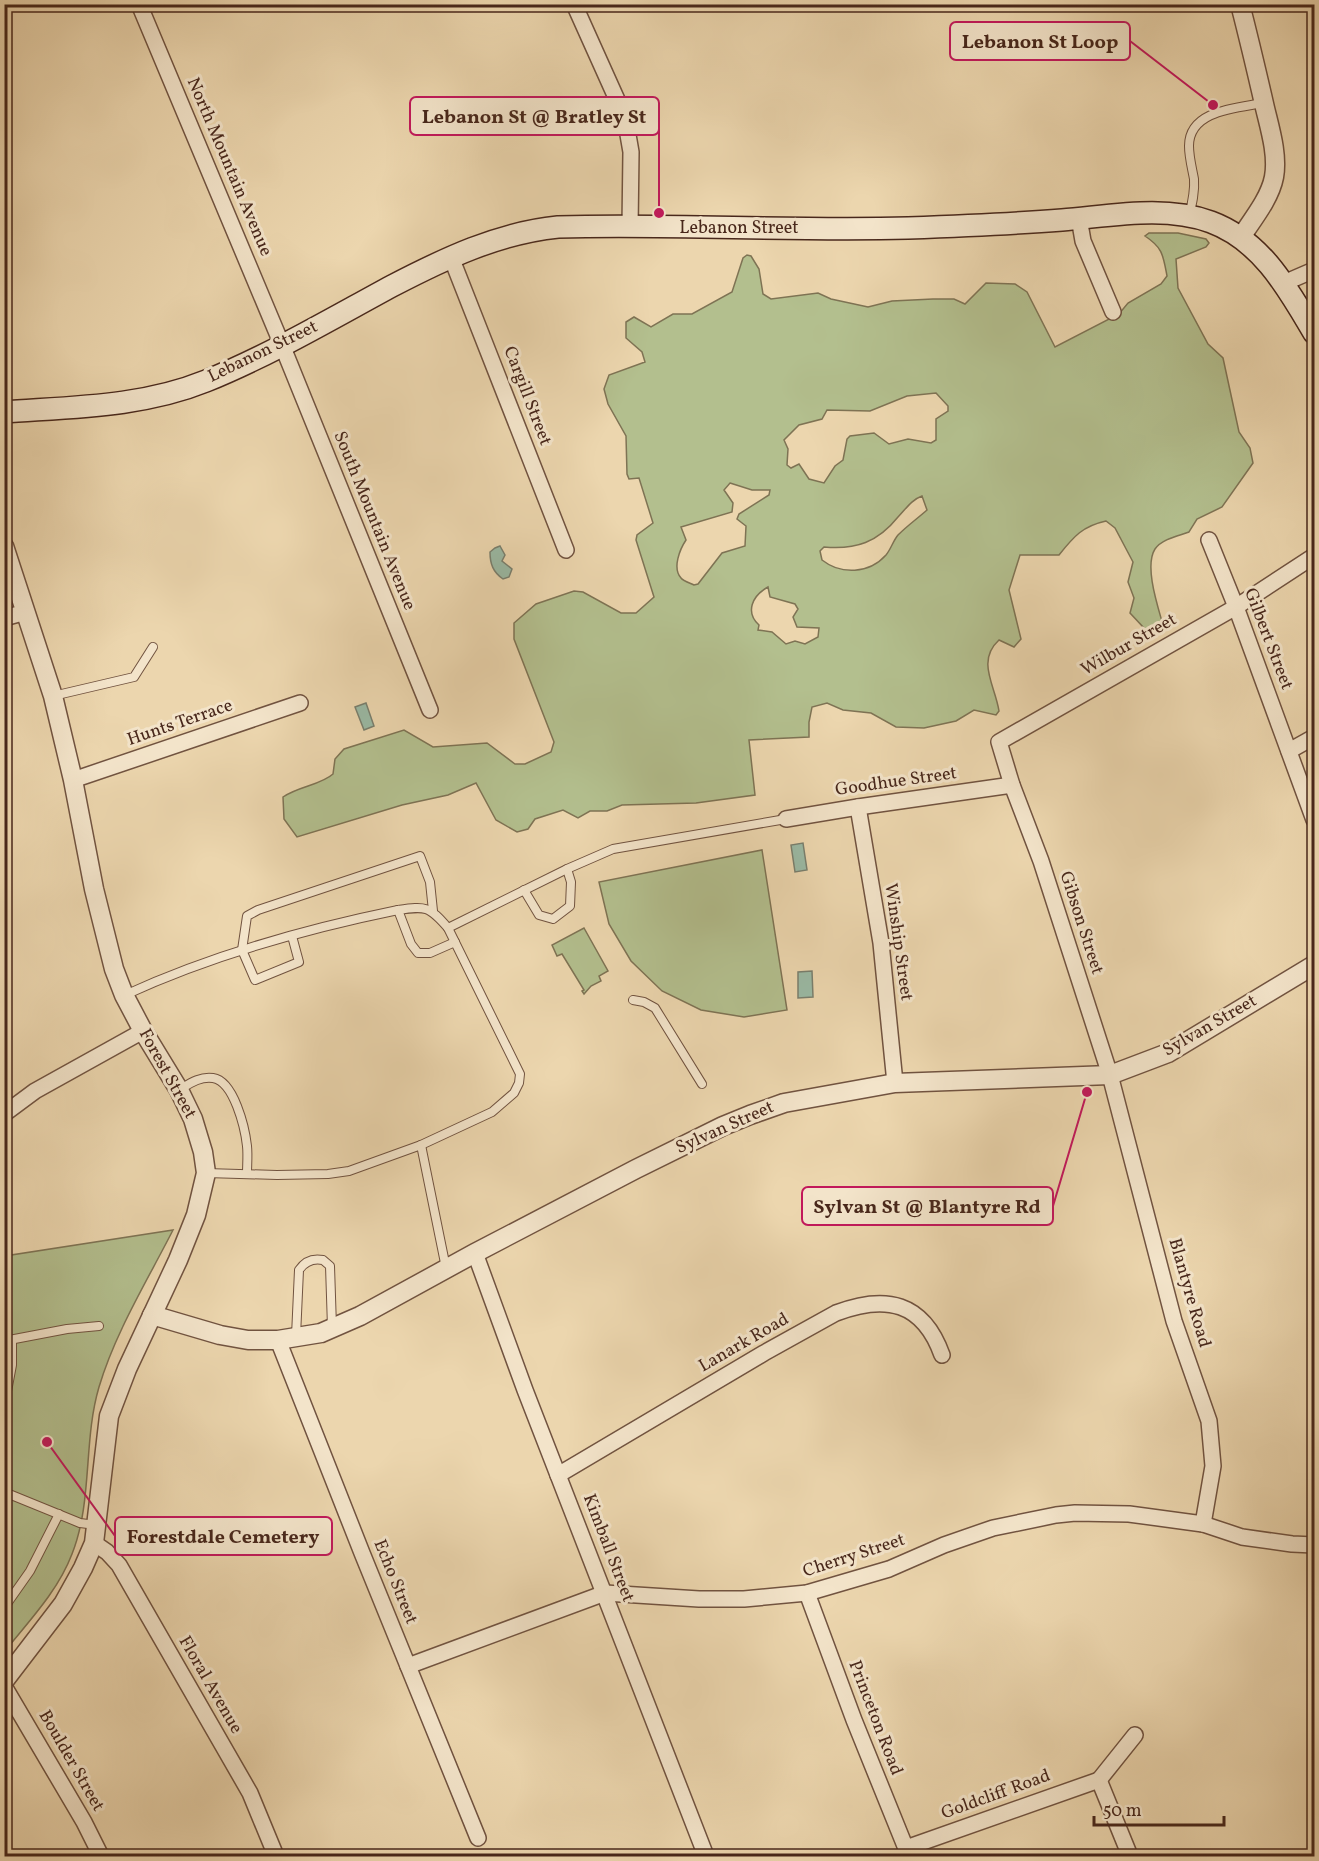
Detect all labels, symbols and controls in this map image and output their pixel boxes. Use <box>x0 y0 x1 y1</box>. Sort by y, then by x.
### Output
callout: Lebanon St Loop <box>950 22 1130 60</box>
text: Lebanon St Loop <box>962 29 1118 57</box>
street label: North Mountain Avenue <box>180 74 278 260</box>
callout: Lebanon St @ Bratley St <box>410 97 659 135</box>
text: Lebanon St @ Bratley St <box>422 104 647 132</box>
street label: Lebanon Street <box>679 216 799 241</box>
street label: Lebanon Street <box>204 315 322 389</box>
street label: Cargill Street <box>497 343 557 449</box>
street label: South Mountain Avenue <box>327 428 421 614</box>
street label: Gilbert Street <box>1237 585 1299 693</box>
street label: Wilbur Street <box>1077 608 1181 682</box>
street label: Hunts Terrace <box>124 693 236 753</box>
street label: Goodhue Street <box>834 761 958 803</box>
street label: Gibson Street <box>1053 868 1109 978</box>
street label: Winship Street <box>877 882 919 1002</box>
street label: Sylvan Street <box>1158 989 1262 1063</box>
street label: Forest Street <box>132 1024 202 1124</box>
street label: Sylvan Street <box>672 1095 778 1161</box>
callout: Sylvan St @ Blantyre Rd <box>802 1187 1053 1225</box>
text: Sylvan St @ Blantyre Rd <box>813 1194 1041 1222</box>
street label: Blantyre Road <box>1161 1235 1217 1351</box>
street label: Lanark Road <box>694 1307 794 1379</box>
street label: Kimball Street <box>576 1490 640 1606</box>
callout: Forestdale Cemetery <box>115 1517 332 1555</box>
text: Forestdale Cemetery <box>126 1524 320 1552</box>
street label: Cherry Street <box>800 1528 908 1584</box>
street label: Echo Street <box>367 1536 423 1628</box>
street label: Floral Avenue <box>172 1631 248 1739</box>
street label: Princeton Road <box>842 1657 908 1779</box>
street label: Boulder Street <box>32 1706 110 1816</box>
street label: Goldcliff Road <box>938 1764 1054 1826</box>
scale bar <box>1094 1789 1224 1827</box>
text: 50 m <box>1103 1799 1142 1824</box>

